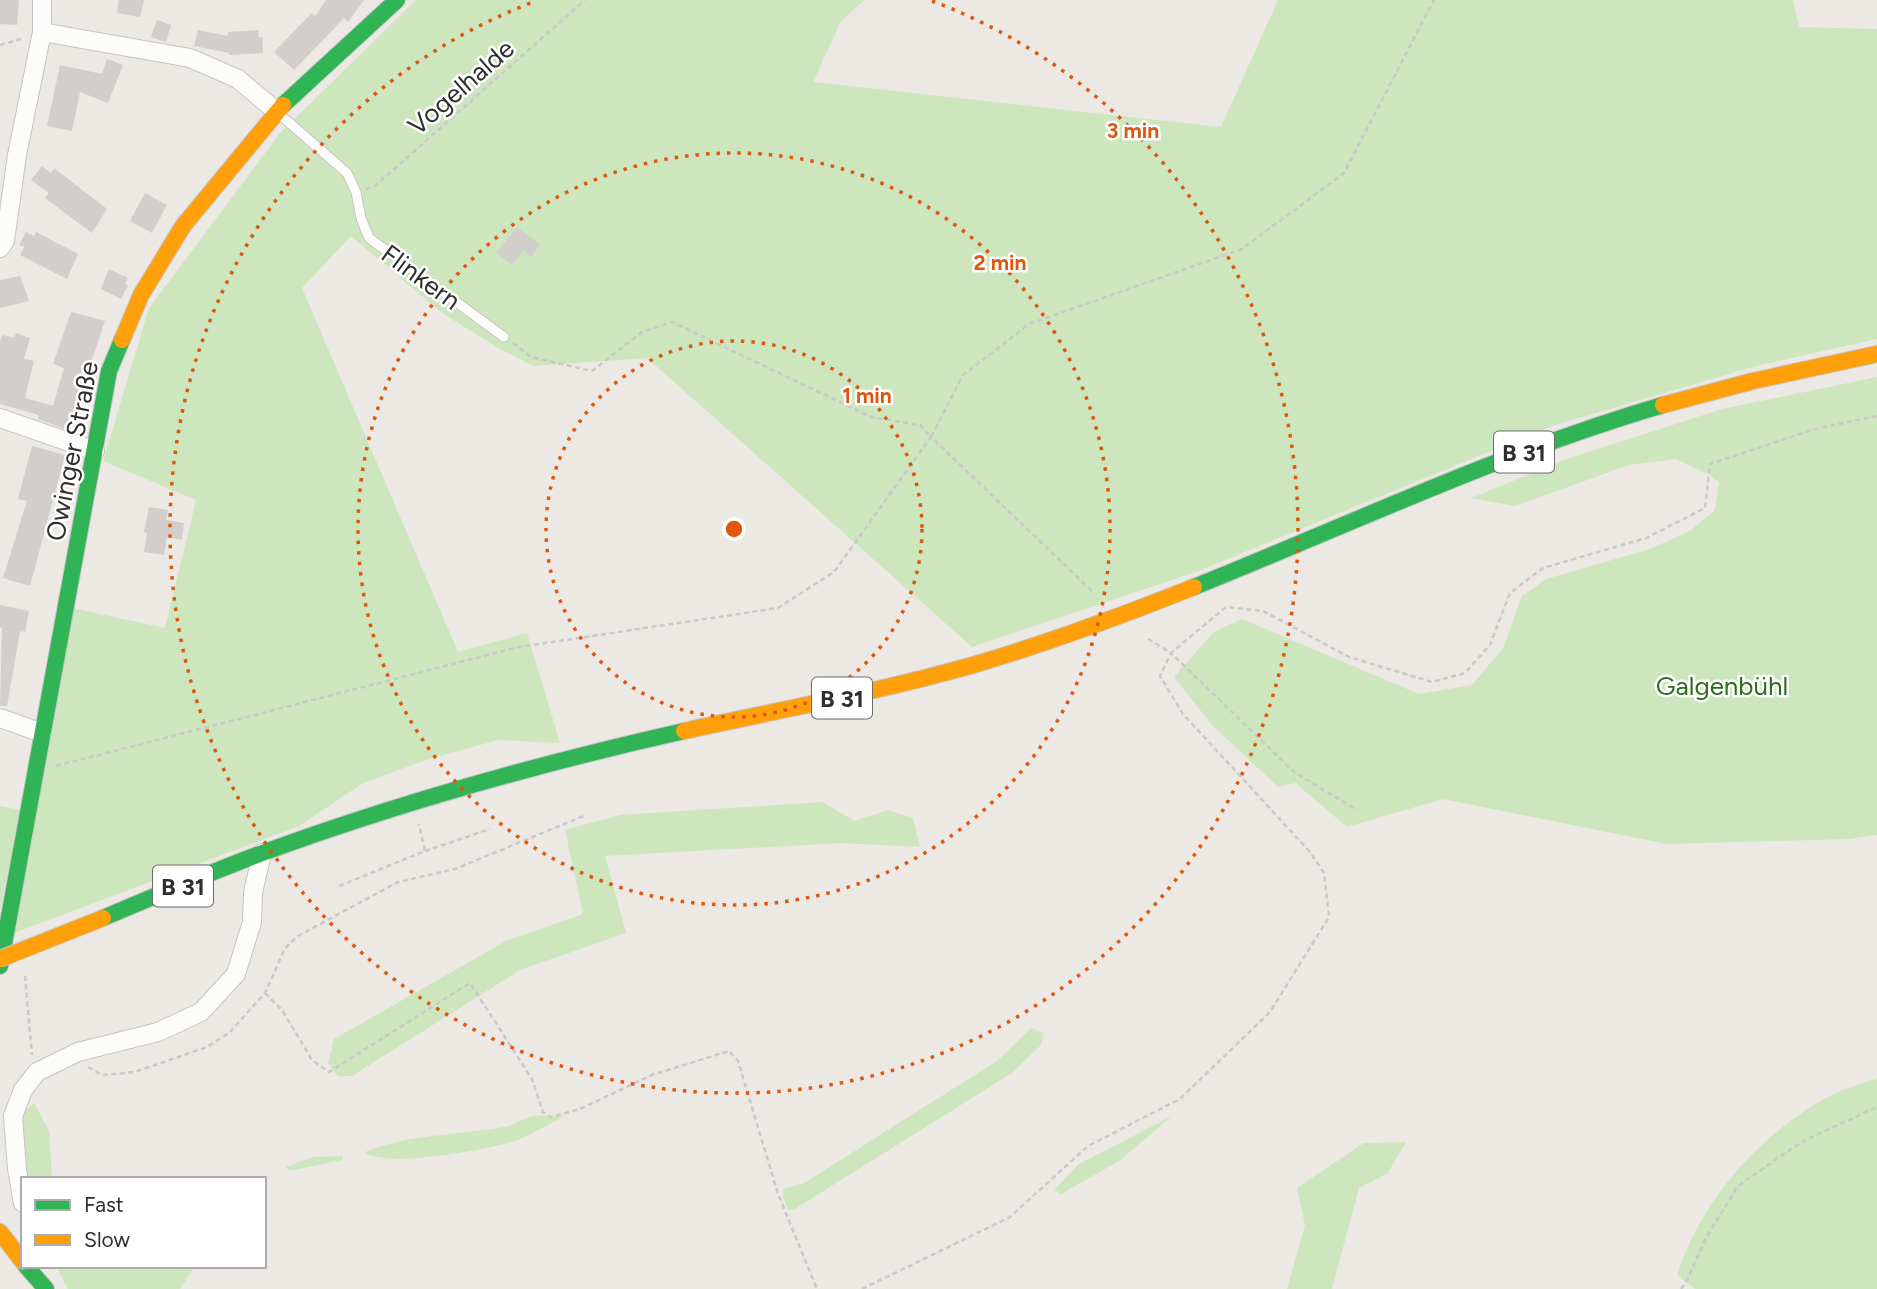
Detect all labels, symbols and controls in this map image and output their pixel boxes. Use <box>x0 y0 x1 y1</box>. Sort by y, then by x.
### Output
street label: Vogelhalde <box>401 32 521 142</box>
text: 3 min <box>1107 118 1159 143</box>
street label: Flinkern <box>375 238 467 316</box>
text: 2 min <box>974 250 1026 275</box>
street label: Owinger Straße <box>39 358 105 544</box>
text: 1 min <box>842 383 892 408</box>
road number: B 31 <box>1494 432 1554 472</box>
centre of rings <box>722 517 746 541</box>
park label: Galgenbühl <box>1656 670 1788 702</box>
road number: B 31 <box>812 678 872 718</box>
road number: B 31 <box>153 866 213 906</box>
legend <box>21 1177 266 1268</box>
text: Fast <box>84 1192 124 1217</box>
text: Slow <box>84 1227 130 1252</box>

